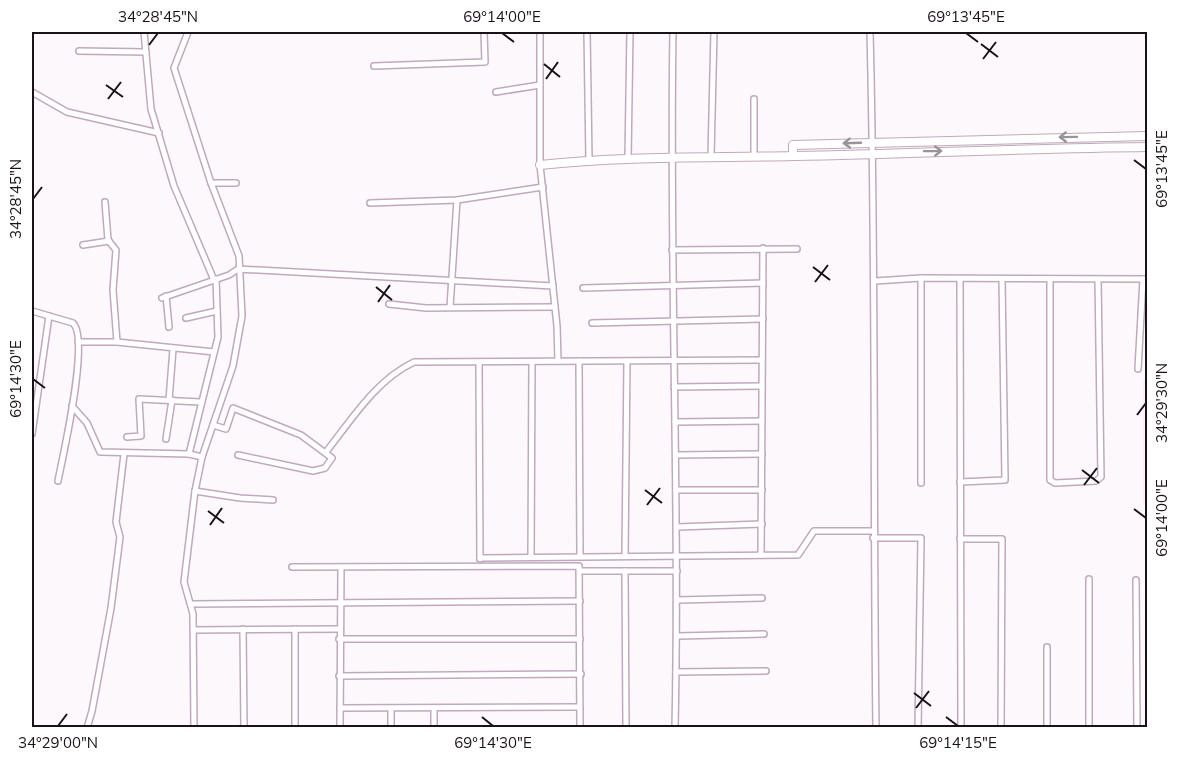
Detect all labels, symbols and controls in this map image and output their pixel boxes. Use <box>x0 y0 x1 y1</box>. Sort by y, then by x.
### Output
text: 34°28'45"N <box>118 7 198 26</box>
text: 69°14'00"E <box>463 7 541 26</box>
text: 69°13'45"E <box>927 7 1005 26</box>
text: 69°13'45"E <box>1152 130 1171 208</box>
one-way arrow <box>1059 131 1079 143</box>
one-way arrow <box>843 137 863 148</box>
one-way arrow <box>922 146 942 157</box>
text: 34°28'45"N <box>6 159 25 239</box>
text: 69°14'30"E <box>6 340 25 418</box>
text: 34°29'30"N <box>1152 363 1171 443</box>
text: 69°14'00"E <box>1152 479 1171 557</box>
text: 34°29'00"N <box>18 733 98 752</box>
text: 69°14'30"E <box>454 733 532 752</box>
text: 69°14'15"E <box>919 733 997 752</box>

